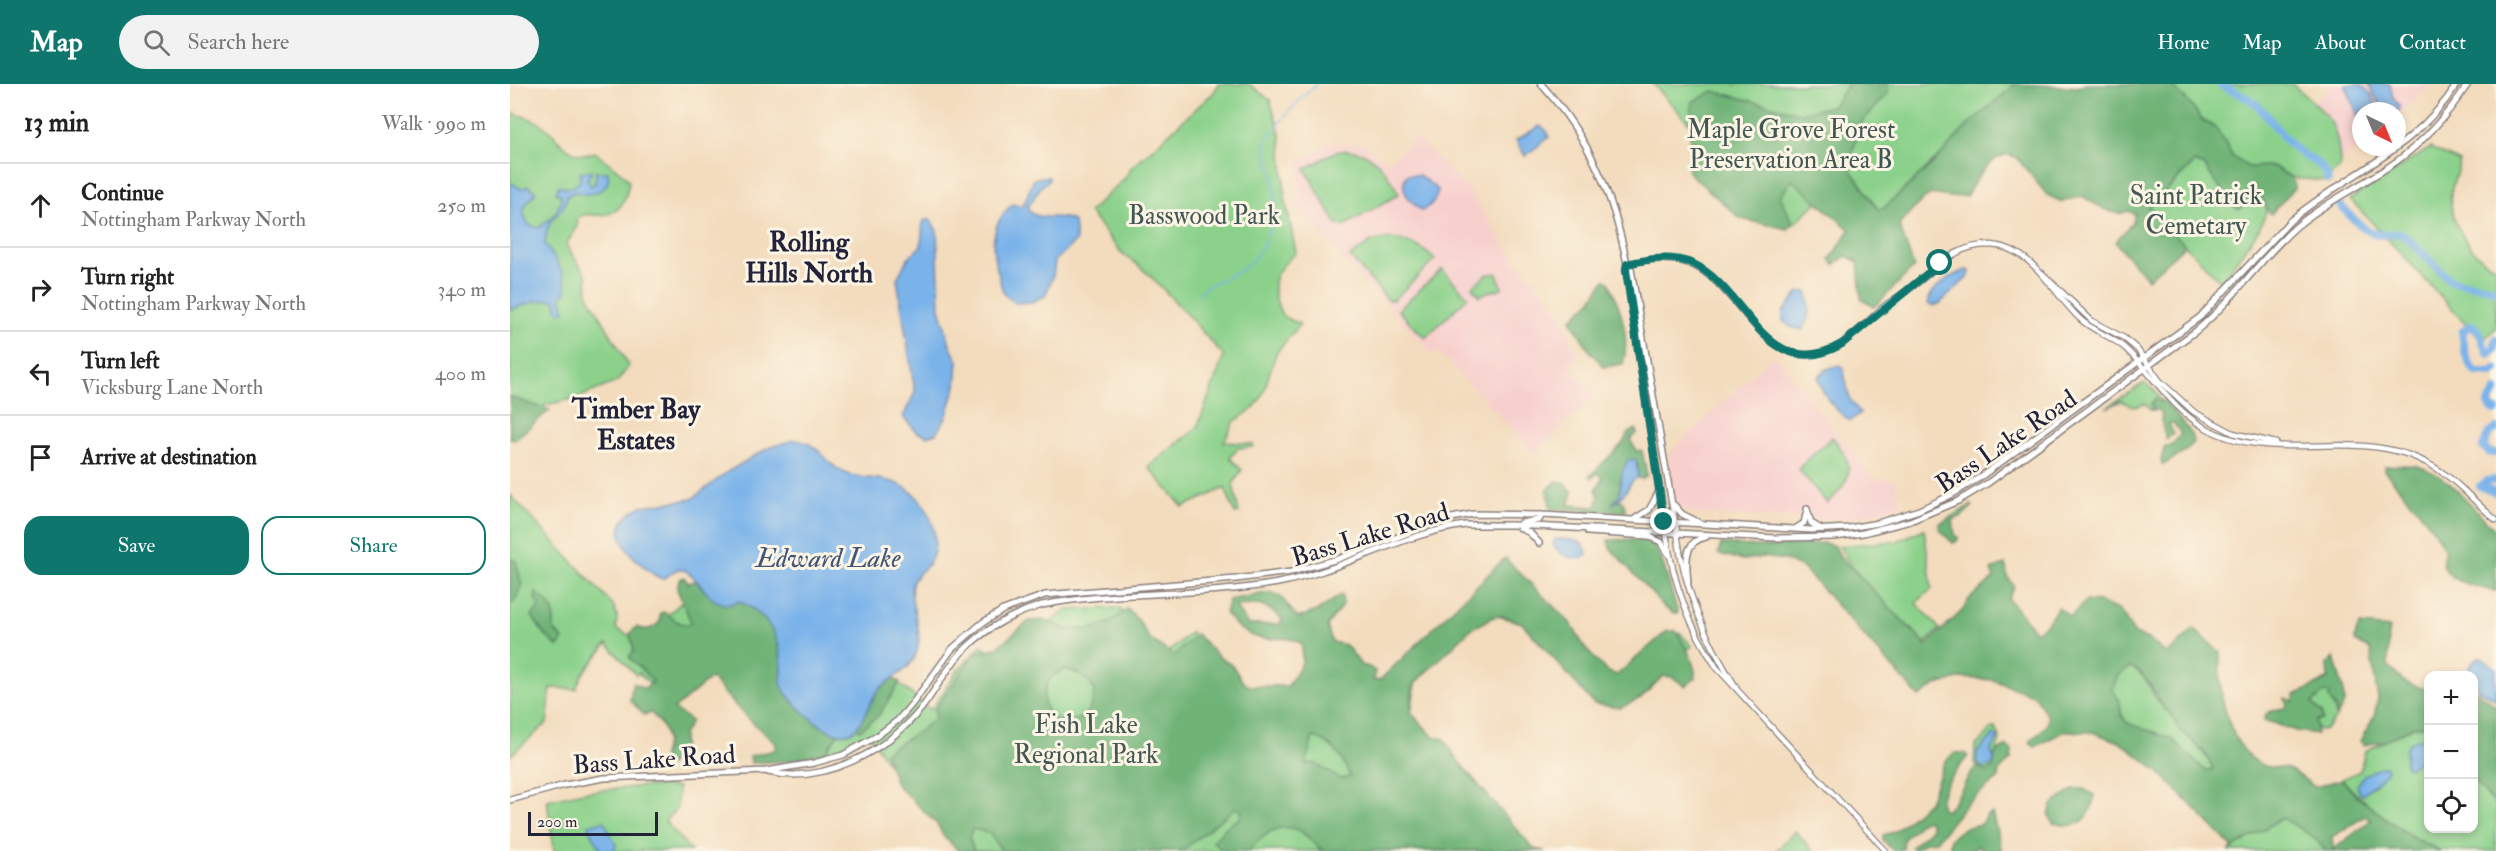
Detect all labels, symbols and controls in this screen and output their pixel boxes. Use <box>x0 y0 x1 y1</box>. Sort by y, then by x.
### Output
search box <box>119 15 539 69</box>
text: Map <box>30 25 83 60</box>
icon: search <box>140 26 173 59</box>
text: Search here <box>188 28 289 56</box>
text: Home <box>2157 29 2209 56</box>
text: Map <box>2242 29 2282 56</box>
text: About <box>2315 29 2366 56</box>
text: Contact <box>2399 29 2466 56</box>
north arrow <box>2352 102 2406 156</box>
text: 13 min <box>24 107 89 139</box>
text: Walk · 990 m <box>382 111 486 136</box>
park label: Maple Grove Forest Preservation Area B <box>1687 114 1895 176</box>
text: Continue <box>81 179 164 207</box>
park label: Saint Patrick Cemetary <box>2130 180 2263 242</box>
icon: ahead <box>24 189 57 222</box>
text: 250 m <box>437 193 486 218</box>
park label: Basswood Park <box>1128 200 1281 232</box>
text: Nottingham Parkway North <box>81 207 306 232</box>
district label: Rolling Hills North <box>745 226 874 290</box>
route start <box>1926 249 1952 275</box>
text: Turn right <box>81 263 174 291</box>
icon: right <box>24 273 57 306</box>
text: 340 m <box>438 277 486 302</box>
text: Nottingham Parkway North <box>81 291 306 316</box>
text: Turn left <box>81 347 160 375</box>
icon: left <box>24 357 57 390</box>
text: 400 m <box>435 361 486 386</box>
text: Vicksburg Lane North <box>81 375 263 400</box>
street label: Bass Lake Road <box>1930 383 2083 501</box>
district label: Timber Bay Estates <box>571 393 701 457</box>
icon: arrive <box>24 441 57 474</box>
text: Arrive at destination <box>81 443 257 471</box>
street label: Bass Lake Road <box>1288 496 1453 574</box>
route end <box>1650 508 1676 534</box>
button: Save <box>24 516 249 575</box>
button: Share <box>261 516 486 575</box>
water label: Edward Lake <box>754 542 901 575</box>
map controls <box>2424 671 2478 833</box>
button: + <box>2424 671 2478 725</box>
park label: Fish Lake Regional Park <box>1014 709 1159 771</box>
button: − <box>2424 725 2478 779</box>
street label: Bass Lake Road <box>572 738 737 782</box>
button: locate <box>2424 779 2478 833</box>
scale bar <box>528 809 658 836</box>
text: 200 m <box>537 812 577 832</box>

